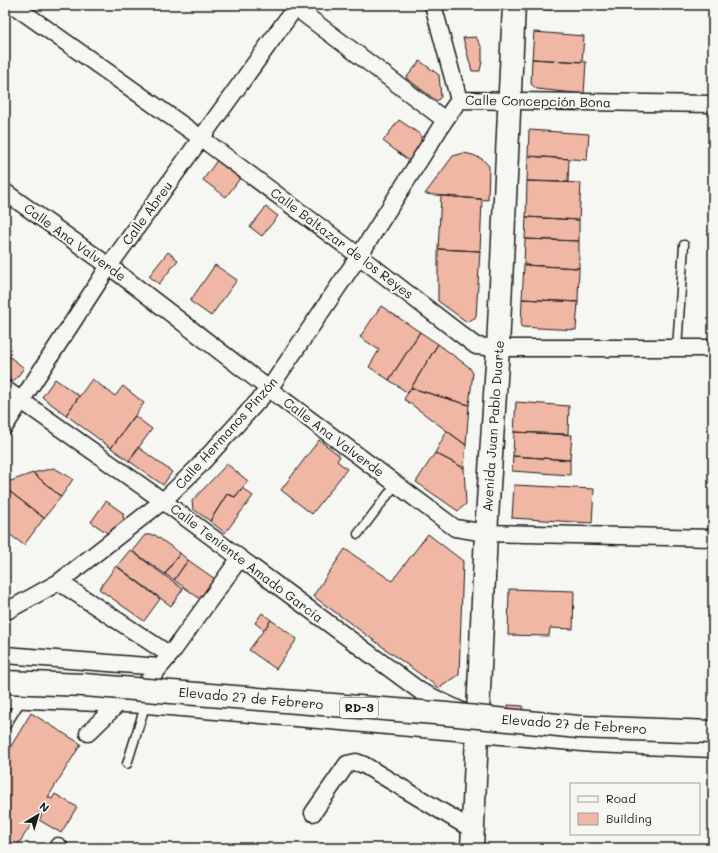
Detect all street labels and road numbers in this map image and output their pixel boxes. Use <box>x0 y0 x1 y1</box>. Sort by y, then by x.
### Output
street label: Calle Concepción Bona <box>465 91 611 110</box>
street label: Calle Abreu <box>118 177 176 248</box>
street label: Calle Baltazar de los Reyes <box>267 183 417 302</box>
street label: Calle Ana Valverde <box>21 199 130 284</box>
street label: Avenida Juan Pablo Duarte <box>478 340 507 512</box>
street label: Calle Hermanos Pinzón <box>171 373 280 492</box>
street label: Calle Ana Valverde <box>280 393 388 480</box>
street label: Calle Teniente Amado García <box>167 499 327 626</box>
street label: Elevado 27 de Febrero <box>178 683 324 712</box>
road number: RD-3 <box>340 698 378 718</box>
street label: Elevado 27 de Febrero <box>501 710 647 737</box>

